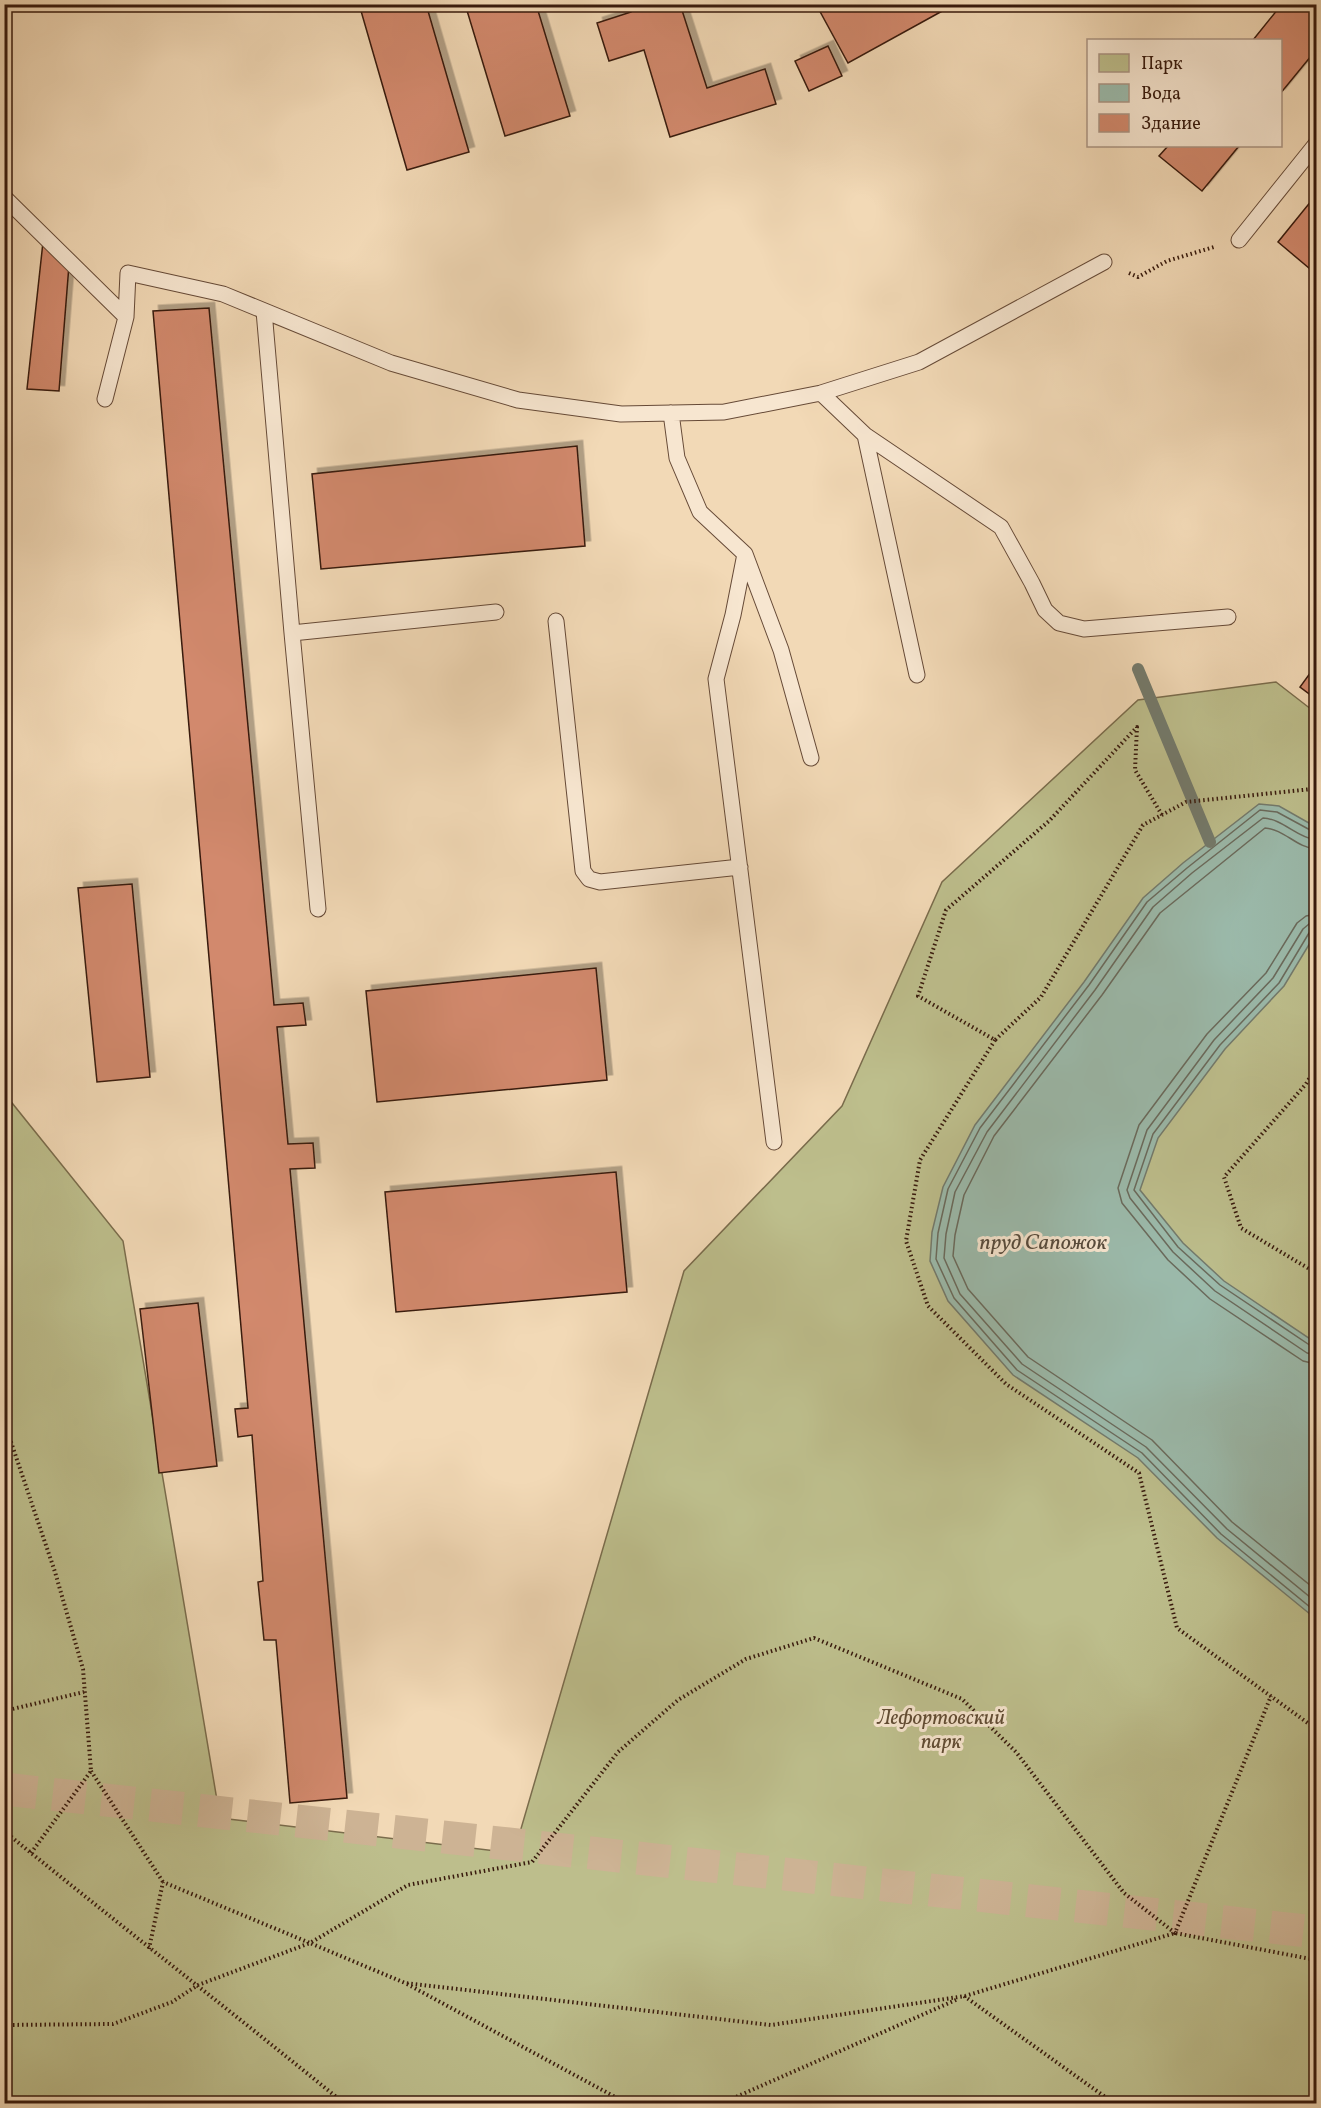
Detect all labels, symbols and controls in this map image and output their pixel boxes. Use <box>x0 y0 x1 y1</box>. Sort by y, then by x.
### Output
legend <box>1087 39 1282 147</box>
text: Парк <box>1141 52 1183 77</box>
text: Вода <box>1141 82 1181 107</box>
text: Здание <box>1141 112 1201 137</box>
water label: пруд Сапожок <box>979 1228 1107 1259</box>
park label: Лефортовский парк <box>876 1704 1005 1757</box>

